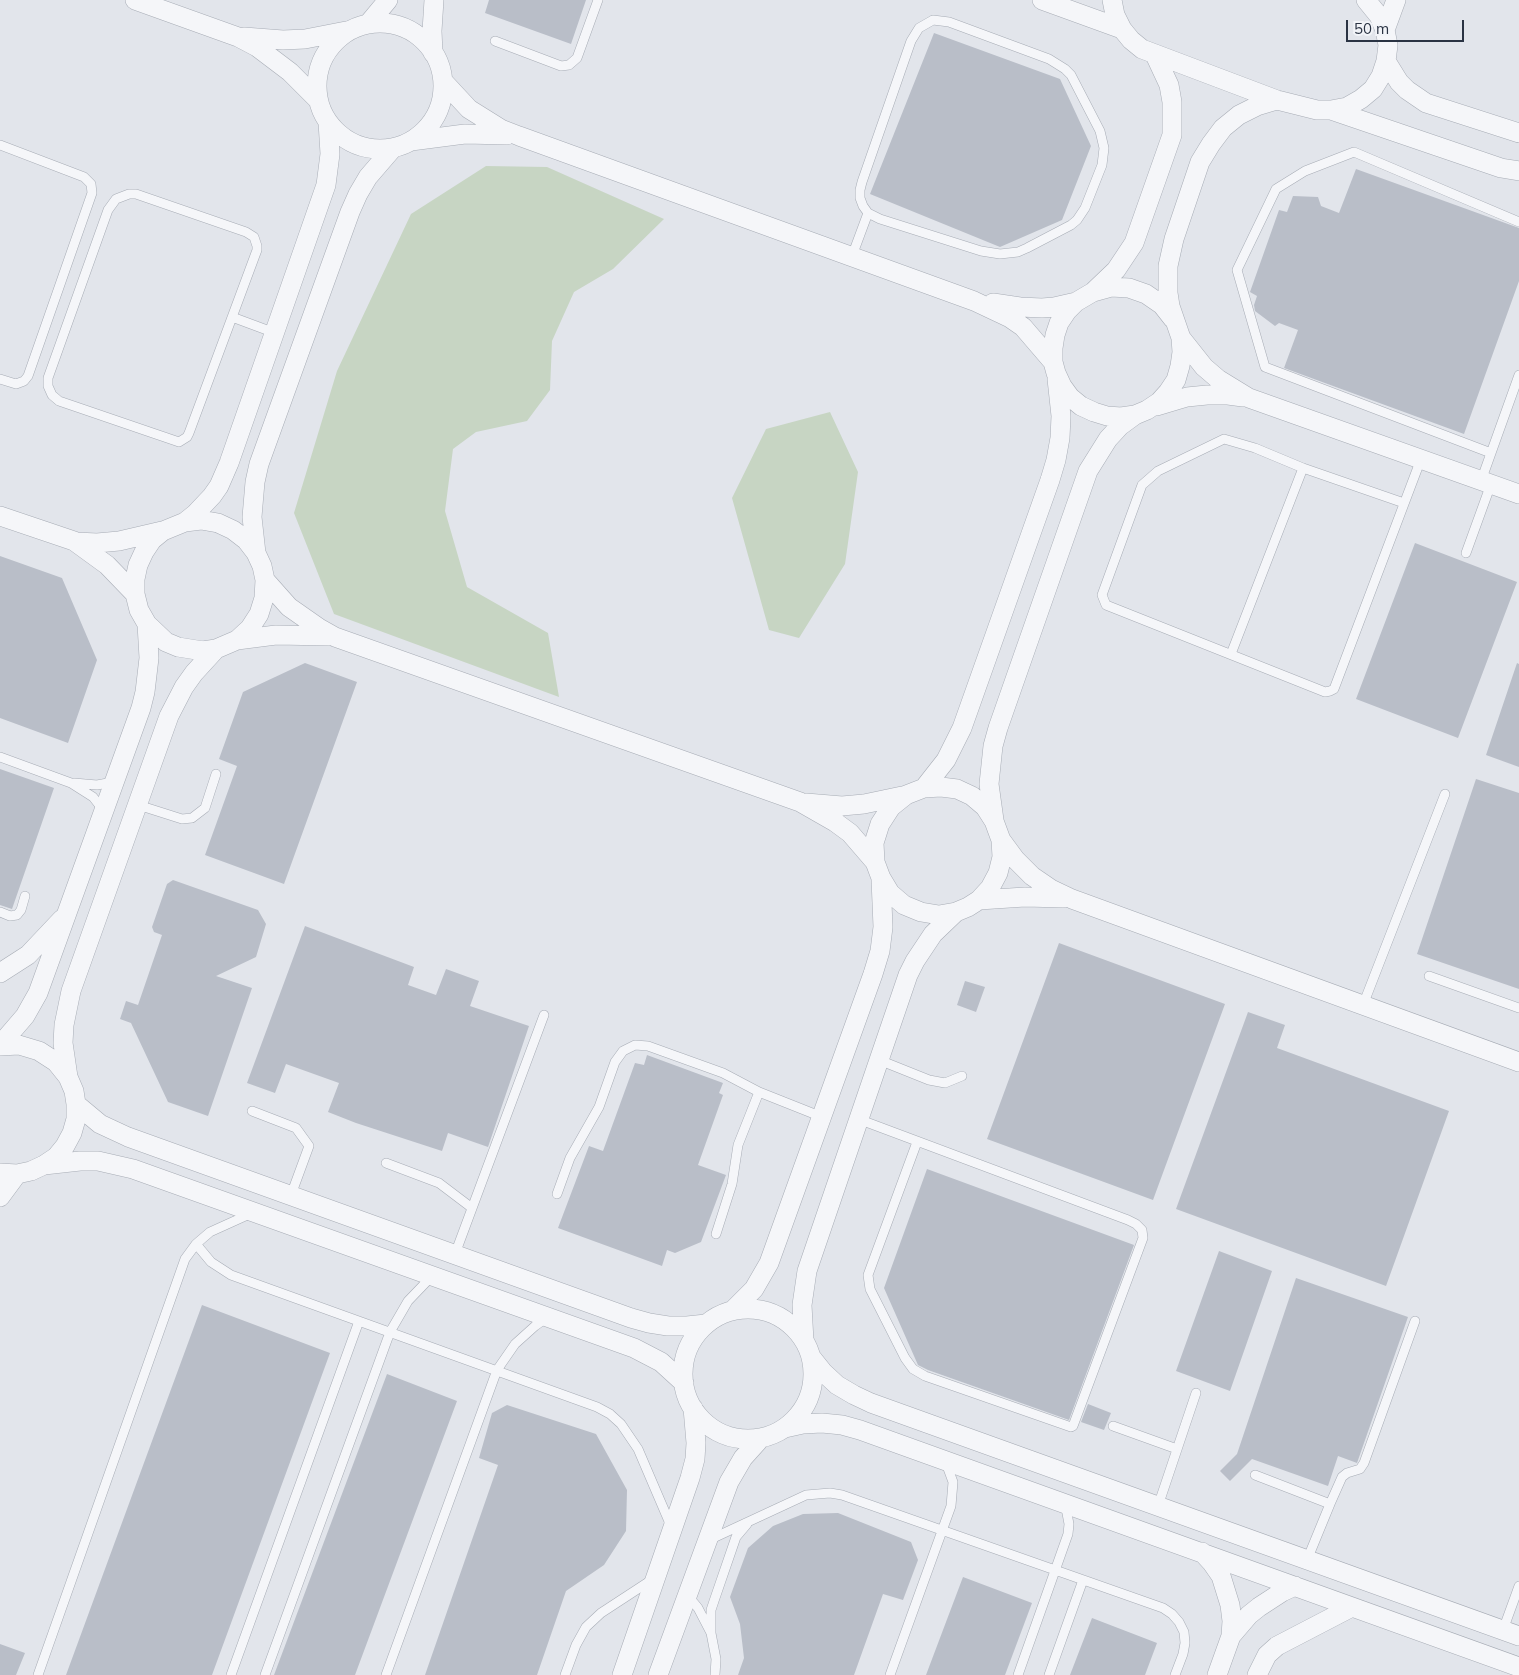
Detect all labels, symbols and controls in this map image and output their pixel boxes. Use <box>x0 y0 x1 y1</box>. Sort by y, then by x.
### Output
scale bar <box>1349 10 1466 42</box>
text: 50 m <box>1354 19 1389 38</box>

